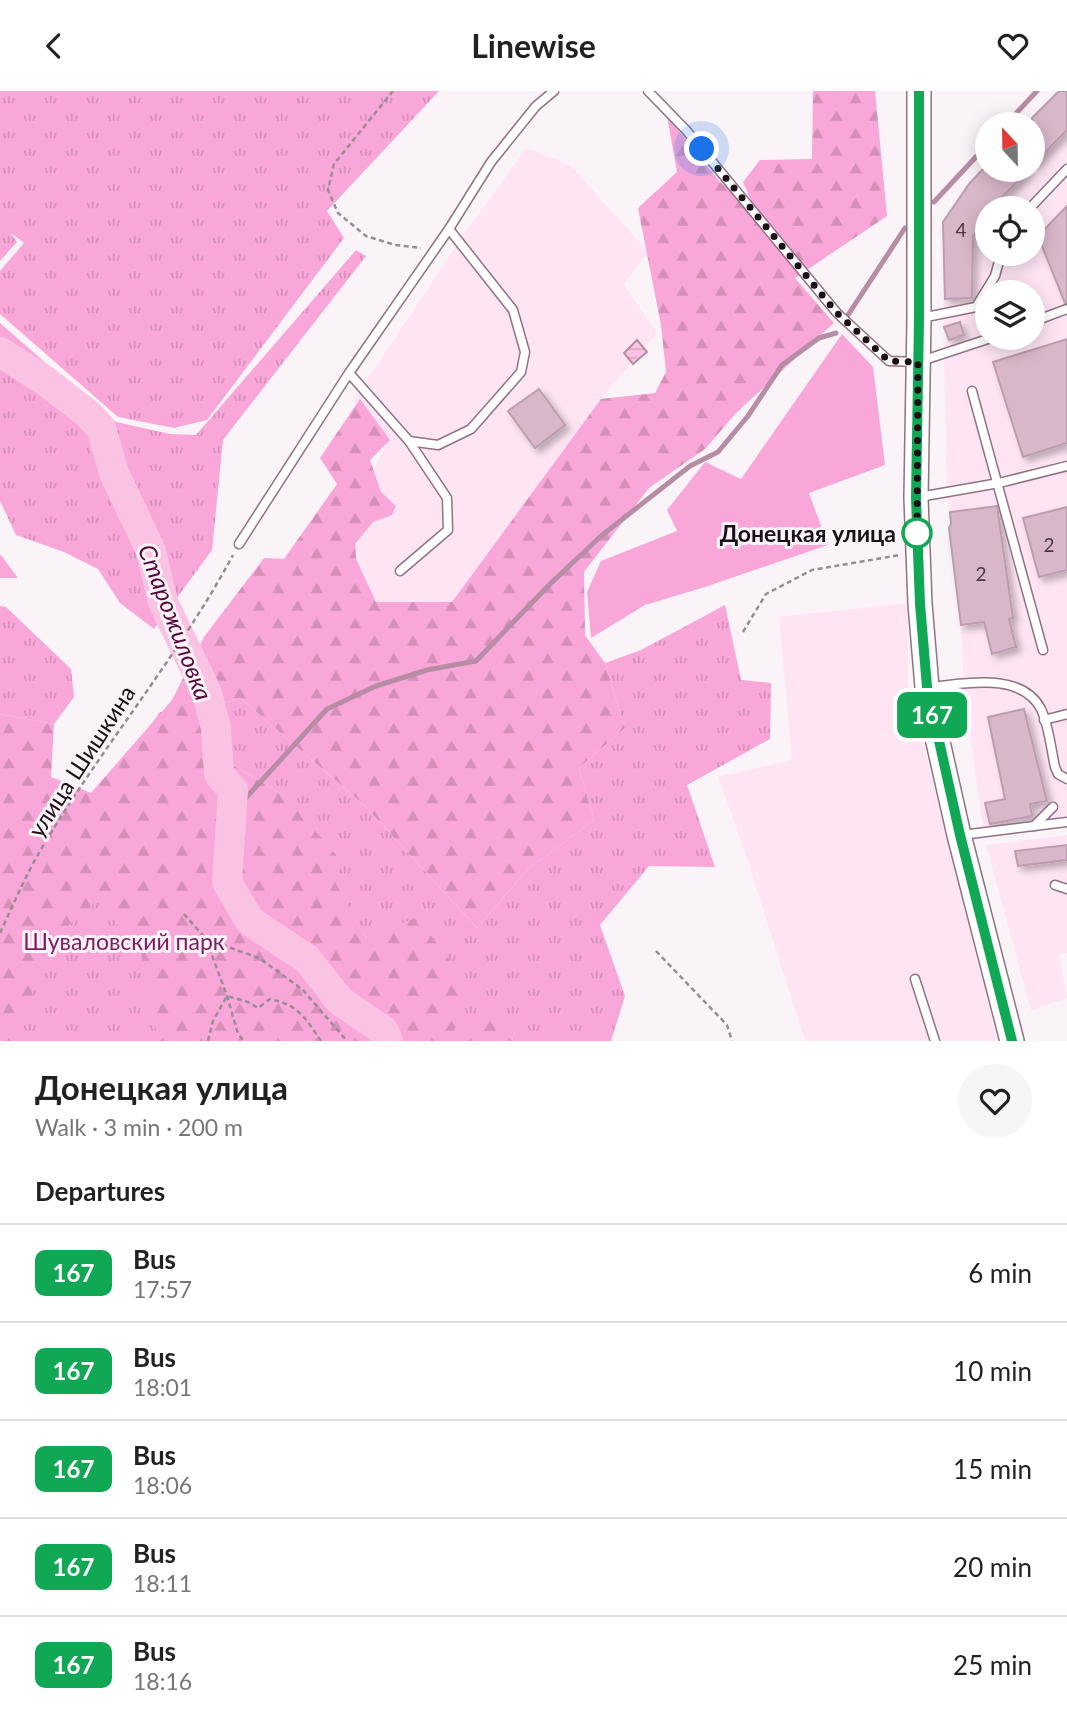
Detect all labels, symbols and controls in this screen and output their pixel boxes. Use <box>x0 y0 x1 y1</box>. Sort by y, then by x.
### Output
text: Linewise <box>471 26 596 65</box>
icon: back <box>35 27 73 65</box>
icon: heart <box>994 27 1032 65</box>
north arrow <box>975 112 1045 182</box>
map controls <box>975 112 1045 350</box>
your location <box>684 131 719 166</box>
button: locate <box>975 196 1045 266</box>
house number: 4 <box>955 218 967 241</box>
button: layers <box>975 280 1045 350</box>
marker: Донецкая улица <box>902 518 932 548</box>
place label: Донецкая улица <box>720 519 896 547</box>
house number: 2 <box>1043 533 1055 556</box>
water label: Старожиловка <box>133 540 219 704</box>
house number: 2 <box>975 562 987 585</box>
street label: улица Шишкина <box>22 680 140 842</box>
line badge: 167 <box>892 692 972 738</box>
text: 167 <box>911 700 953 729</box>
park label: Шуваловский парк <box>23 927 225 955</box>
button: heart <box>958 1064 1032 1138</box>
text: Донецкая улица <box>35 1067 288 1107</box>
text: Walk · 3 min · 200 m <box>35 1113 243 1141</box>
text: Departures <box>35 1175 165 1207</box>
text: Bus <box>133 1243 176 1275</box>
text: 6 min <box>968 1257 1032 1289</box>
text: 167 <box>53 1258 94 1287</box>
text: 17:57 <box>133 1275 192 1303</box>
text: Bus <box>133 1341 176 1373</box>
text: 10 min <box>953 1355 1032 1387</box>
text: 167 <box>53 1356 94 1385</box>
text: 18:01 <box>133 1373 192 1401</box>
text: Bus <box>133 1439 176 1471</box>
text: 15 min <box>953 1453 1032 1485</box>
text: 167 <box>53 1454 94 1483</box>
text: 18:06 <box>133 1471 192 1499</box>
text: Bus <box>133 1537 176 1569</box>
text: 20 min <box>953 1551 1032 1583</box>
text: 167 <box>53 1552 94 1581</box>
text: 18:11 <box>133 1569 192 1597</box>
text: Bus <box>133 1635 176 1667</box>
text: 25 min <box>953 1649 1032 1681</box>
text: 167 <box>53 1650 94 1679</box>
text: 18:16 <box>133 1667 192 1695</box>

